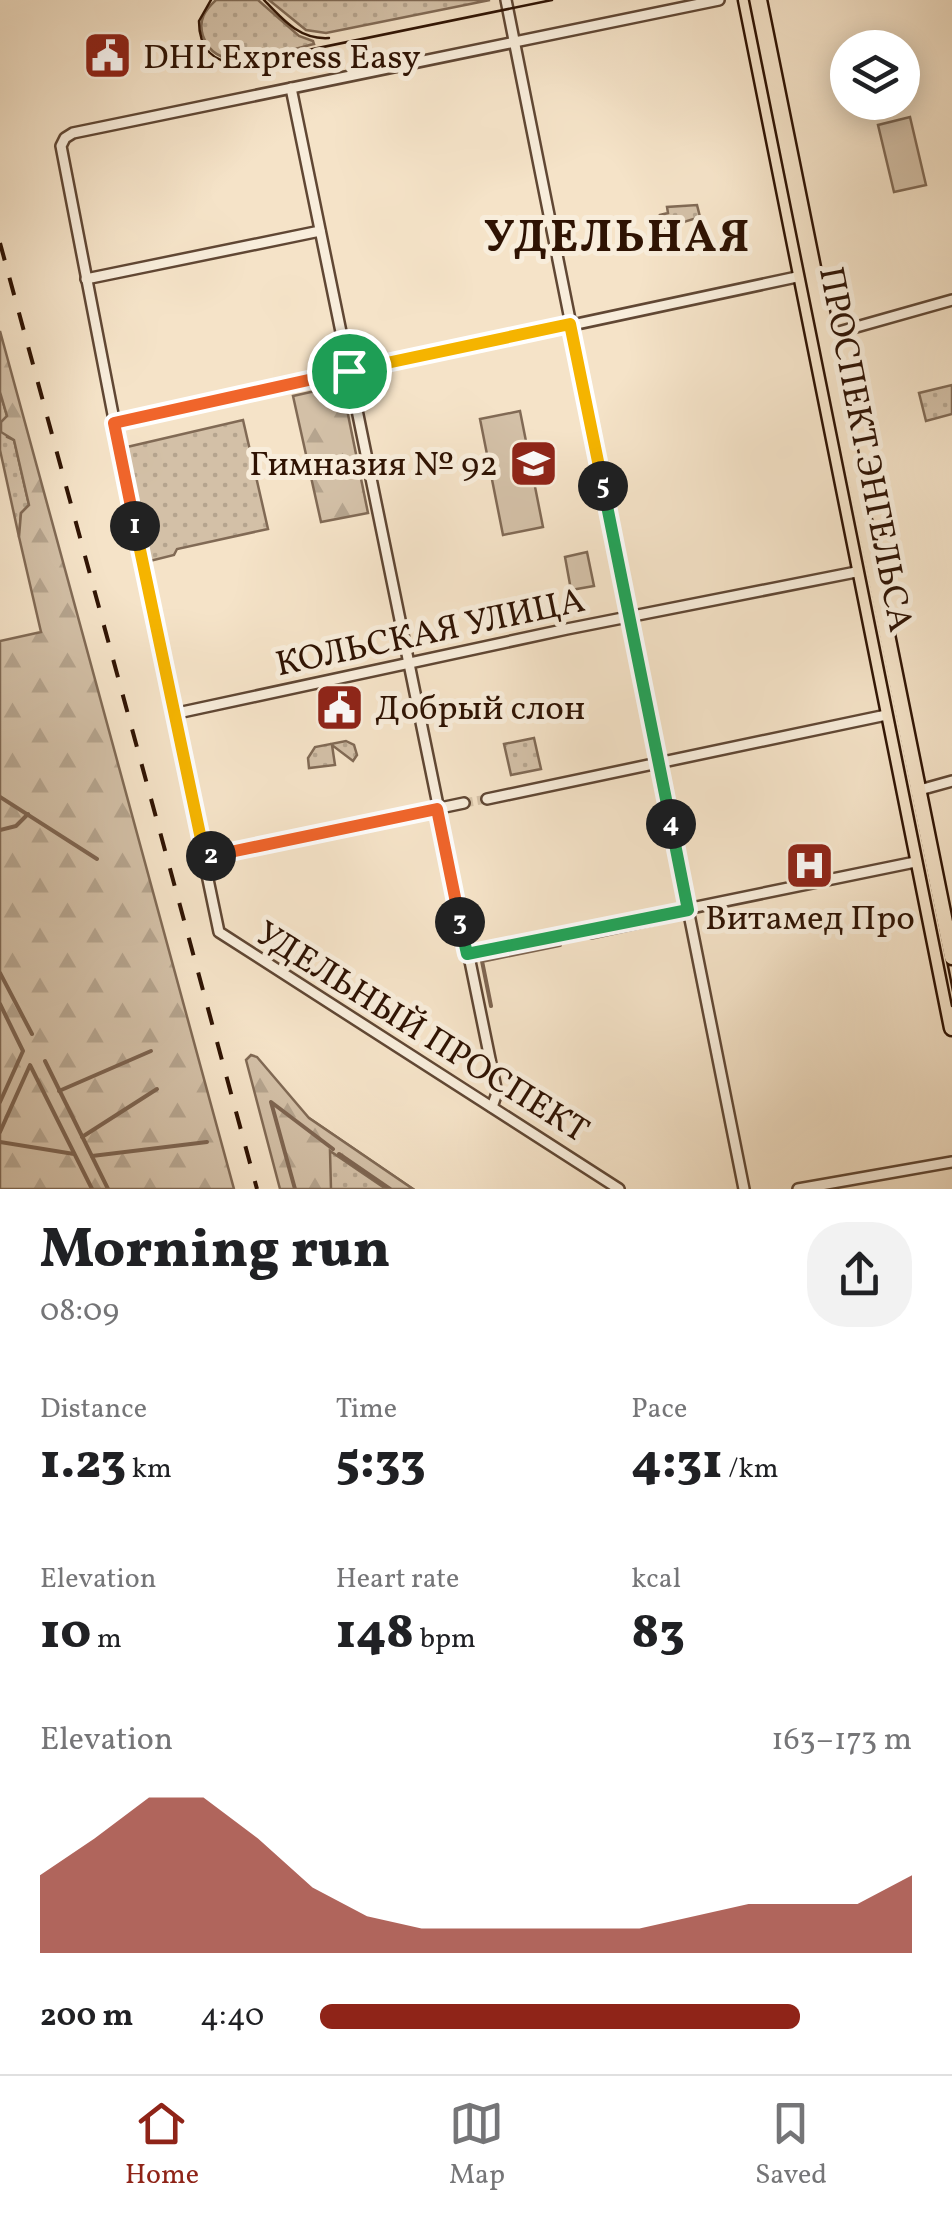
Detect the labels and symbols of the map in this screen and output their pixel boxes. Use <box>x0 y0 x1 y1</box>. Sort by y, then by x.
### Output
public building icon: DHL Express Easy <box>82 30 134 82</box>
place label: DHL Express Easy <box>143 35 421 83</box>
district label: УДЕЛЬНАЯ <box>484 208 752 271</box>
street label: ПРОСПЕКТ ЭНГЕЛЬСА <box>805 263 923 636</box>
pin <box>307 329 392 414</box>
school or university icon: Гимназия № 92 <box>507 437 559 489</box>
place label: Гимназия № 92 <box>249 442 498 490</box>
pin: 5 <box>578 461 628 511</box>
pin: 1 <box>110 501 160 551</box>
street label: КОЛЬСКАЯ УЛИЦА <box>272 578 589 690</box>
public building icon: Добрый слон <box>314 681 366 733</box>
place label: Добрый слон <box>375 686 585 734</box>
pin: 4 <box>646 799 696 849</box>
pin: 2 <box>186 831 236 881</box>
hospital icon: Витамед Про <box>784 839 836 891</box>
place label: Витамед Про <box>705 896 915 944</box>
pin: 3 <box>435 897 485 947</box>
street label: УДЕЛЬНЫЙ ПРОСПЕКТ <box>246 911 597 1156</box>

